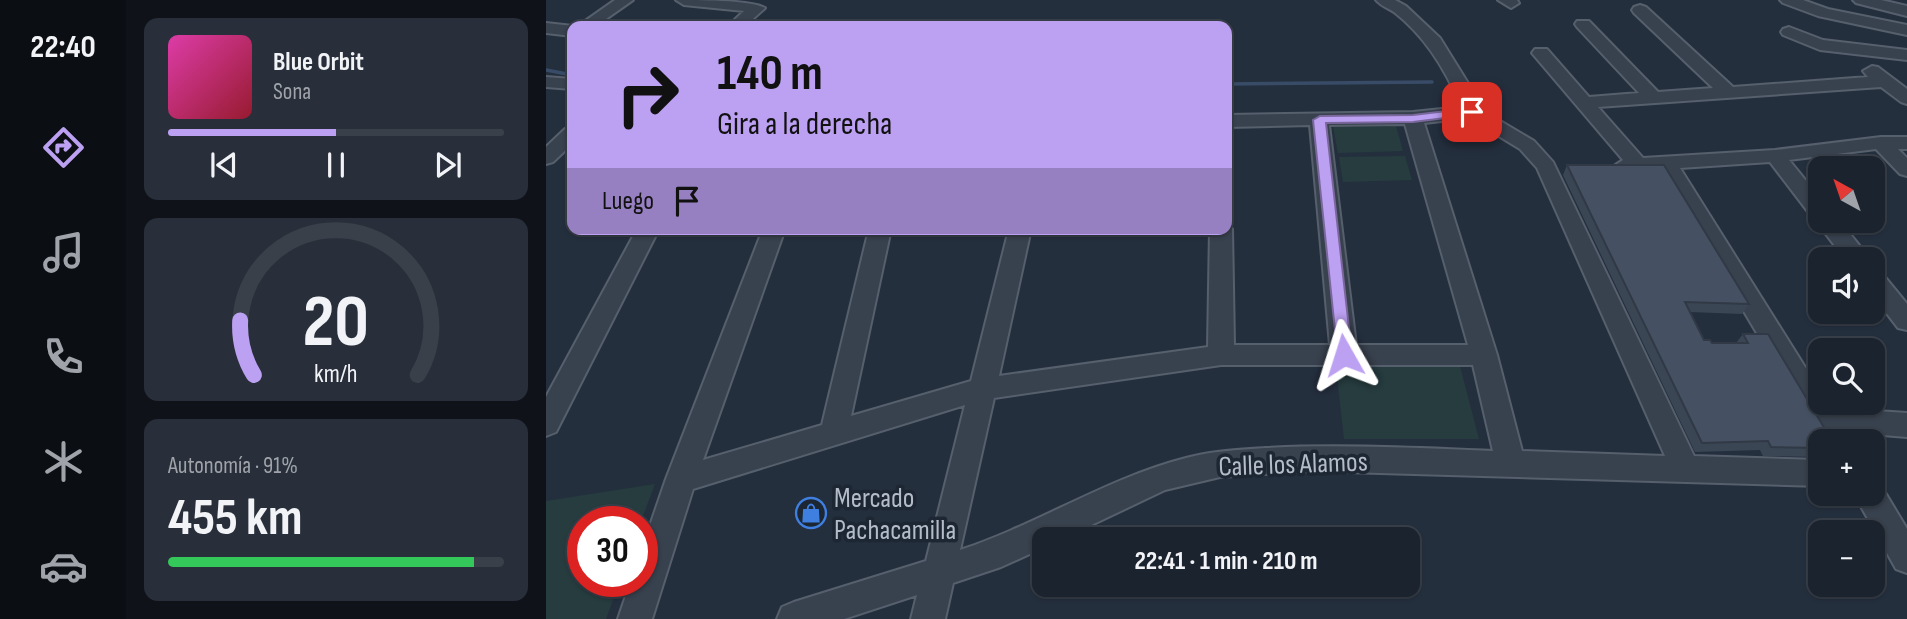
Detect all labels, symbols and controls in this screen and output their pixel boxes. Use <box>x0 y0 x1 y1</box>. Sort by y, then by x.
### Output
text: 22:40 <box>30 28 96 67</box>
text: 140 m <box>717 45 823 104</box>
text: Blue Orbit <box>273 47 364 78</box>
icon: right <box>602 49 693 140</box>
text: Sona <box>273 78 311 106</box>
pin <box>1442 82 1502 142</box>
icon: arrive <box>1453 93 1491 131</box>
text: Gira a la derecha <box>717 105 892 144</box>
icon: directions <box>39 123 88 172</box>
icon: previous <box>205 146 243 184</box>
icon: pause <box>317 146 355 184</box>
icon: next <box>429 146 467 184</box>
north arrow <box>1808 156 1885 233</box>
map controls <box>1808 156 1885 597</box>
icon: arrive <box>668 182 706 220</box>
text: Luego <box>602 186 654 217</box>
icon: music <box>39 228 88 277</box>
button: sound <box>1808 247 1885 324</box>
text: 20 <box>303 280 369 368</box>
position arrow <box>1307 318 1381 392</box>
icon: phone <box>39 332 88 381</box>
button: search <box>1808 338 1885 415</box>
text: km/h <box>314 359 358 390</box>
button: + <box>1808 429 1885 506</box>
icon: climate <box>39 437 88 486</box>
street label: Calle los Alamos <box>1218 445 1368 484</box>
text: Autonomía · 91% <box>168 452 298 480</box>
place label: Mercado Pachacamilla <box>834 482 956 547</box>
text: 455 km <box>168 487 302 550</box>
shop icon: Mercado Pachacamilla <box>794 496 828 530</box>
speed limit sign: 30 <box>567 506 658 597</box>
button: − <box>1808 520 1885 597</box>
icon: car <box>39 542 88 591</box>
text: 22:41 · 1 min · 210 m <box>1134 546 1318 577</box>

